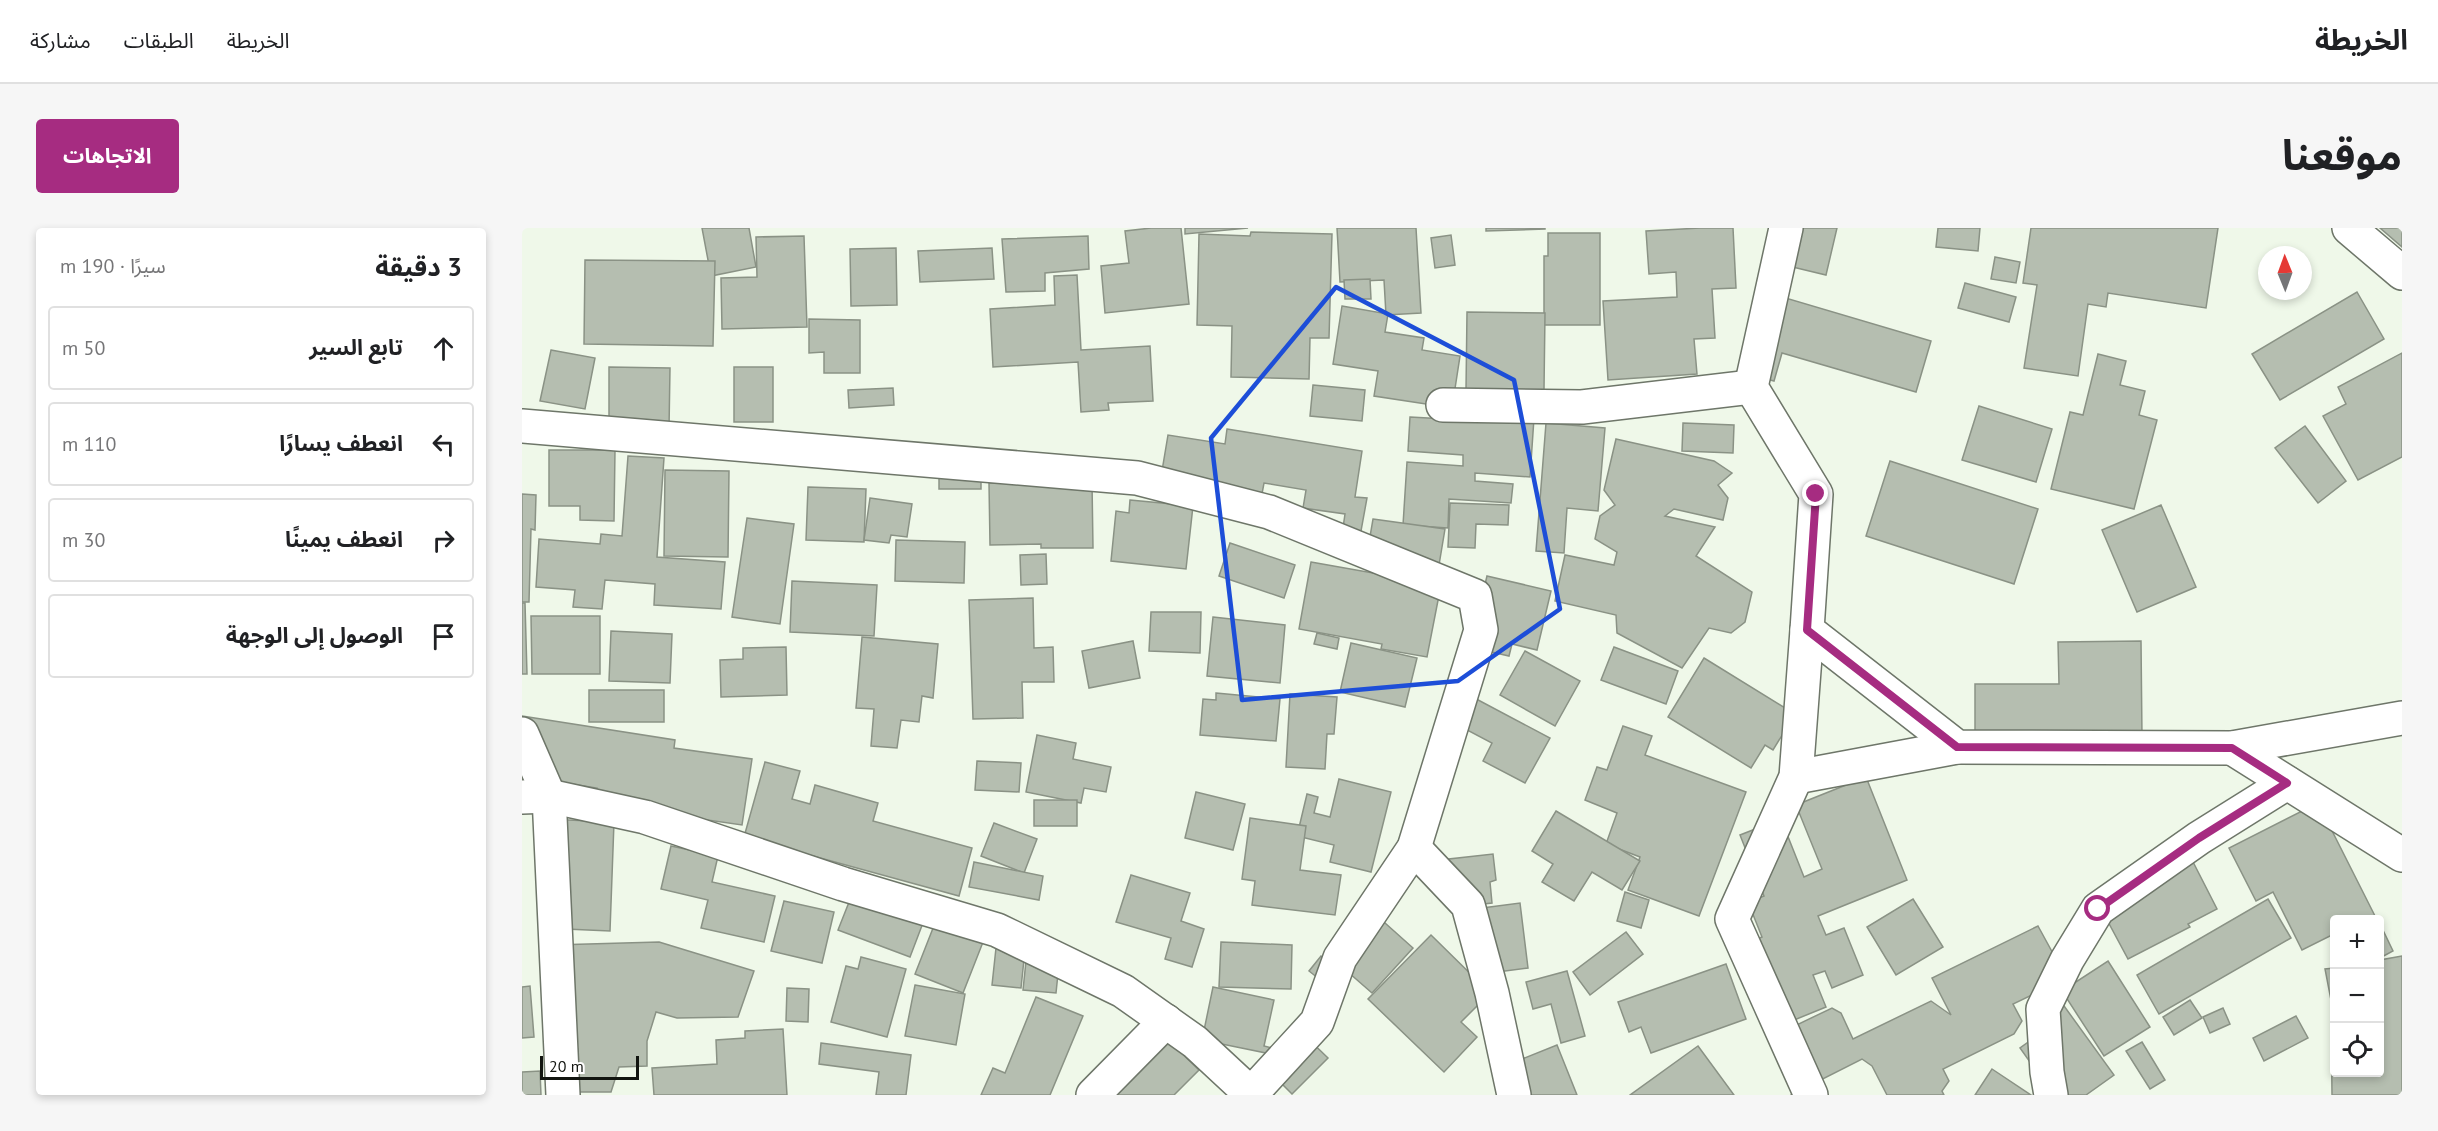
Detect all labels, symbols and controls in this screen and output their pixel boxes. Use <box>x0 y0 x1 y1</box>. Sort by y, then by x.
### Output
text: الخريطة <box>2315 21 2408 58</box>
text: مشاركة <box>30 27 91 54</box>
text: الطبقات <box>124 27 194 54</box>
text: الخريطة <box>227 27 290 54</box>
button: الاتجاهات <box>36 119 179 193</box>
text: موقعنا <box>2282 127 2402 182</box>
north arrow <box>2258 246 2312 300</box>
text: 3 دقيقة <box>375 250 462 283</box>
text: سيرًا · 190 m <box>60 253 166 279</box>
icon: ahead <box>427 332 460 365</box>
text: تابع السير <box>309 333 403 361</box>
text: 50 m <box>62 335 105 361</box>
icon: left <box>427 428 460 461</box>
text: انعطف يسارًا <box>279 429 403 457</box>
text: 110 m <box>62 431 116 457</box>
route end <box>1802 480 1828 506</box>
icon: right <box>427 524 460 557</box>
text: انعطف يمينًا <box>285 525 403 553</box>
text: 30 m <box>62 527 105 553</box>
icon: arrive <box>427 620 460 653</box>
text: الوصول إلى الوجهة <box>226 621 403 649</box>
route start <box>2084 895 2110 921</box>
map controls <box>2330 915 2384 1077</box>
button: + <box>2330 915 2384 969</box>
button: − <box>2330 969 2384 1023</box>
button: locate <box>2330 1023 2384 1077</box>
scale bar <box>540 1053 639 1080</box>
text: 20 m <box>549 1056 584 1076</box>

